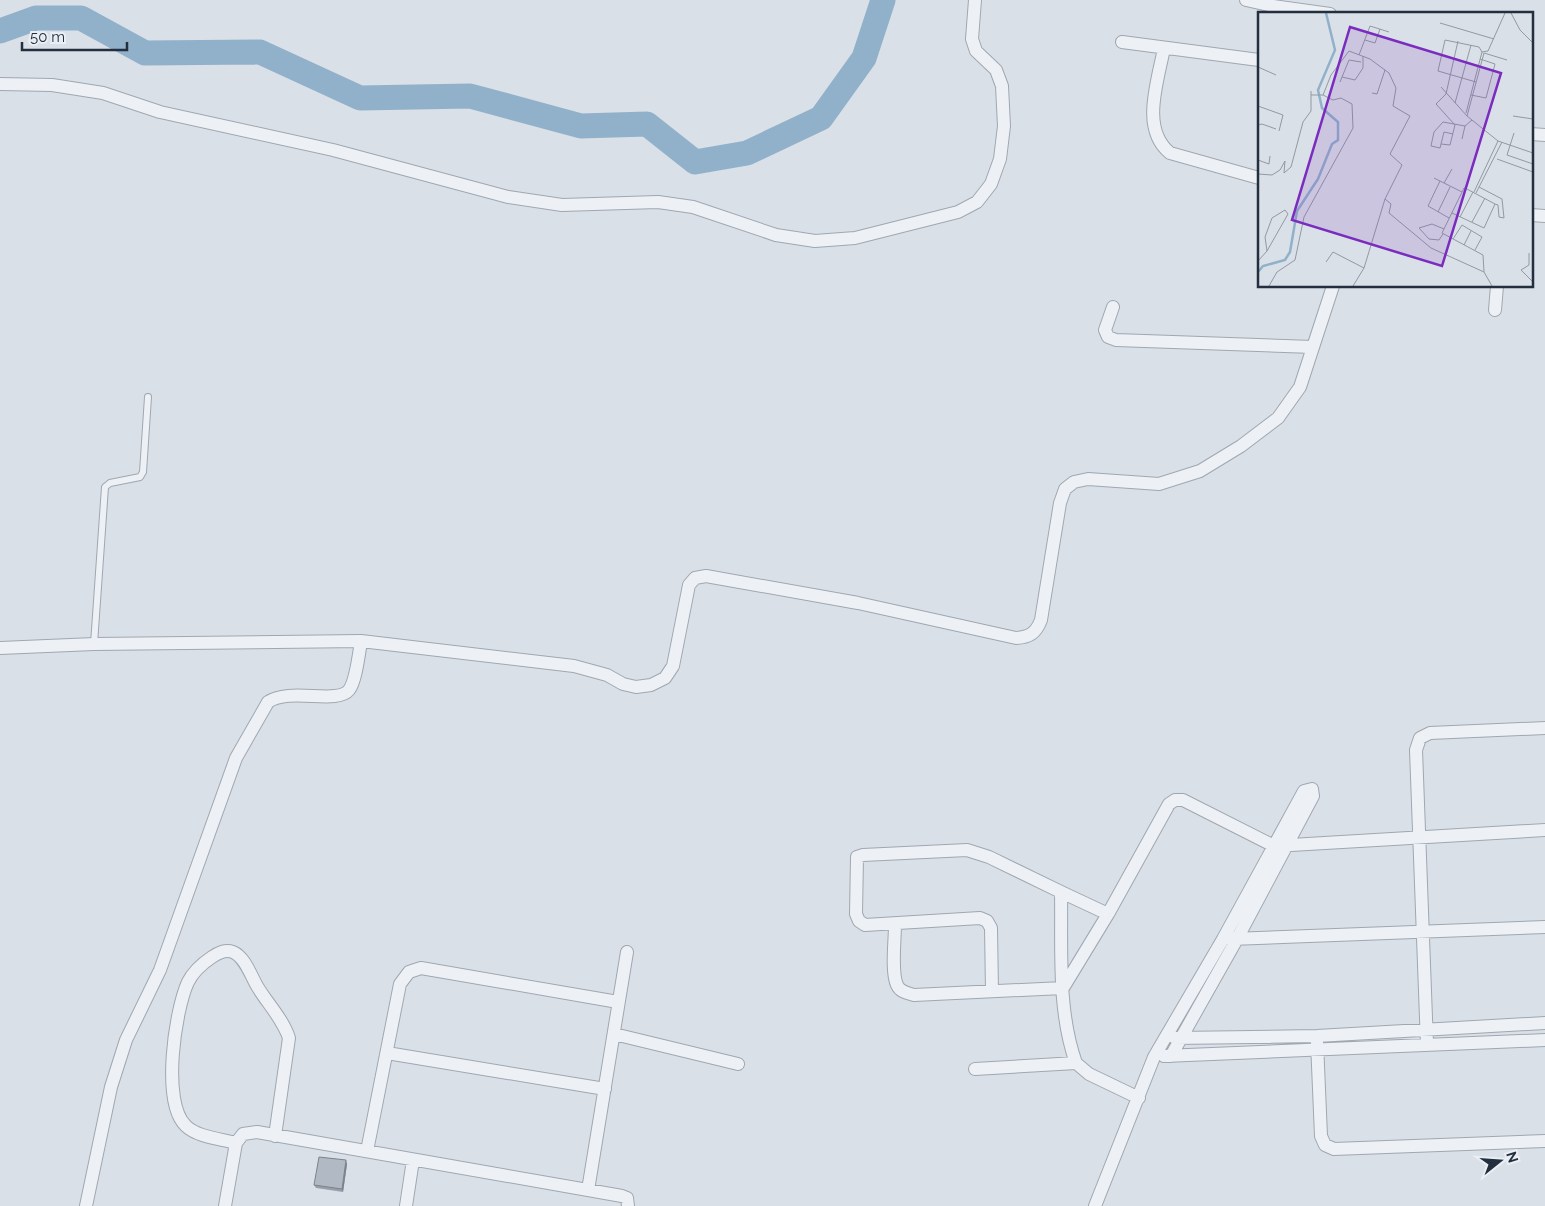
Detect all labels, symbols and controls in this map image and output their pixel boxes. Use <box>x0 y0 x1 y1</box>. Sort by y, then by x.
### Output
inset map <box>1258 12 1532 288</box>
scale bar <box>22 20 128 52</box>
text: 50 m <box>30 28 65 46</box>
north arrow <box>1475 1136 1525 1186</box>
text: N <box>1503 1150 1522 1165</box>

